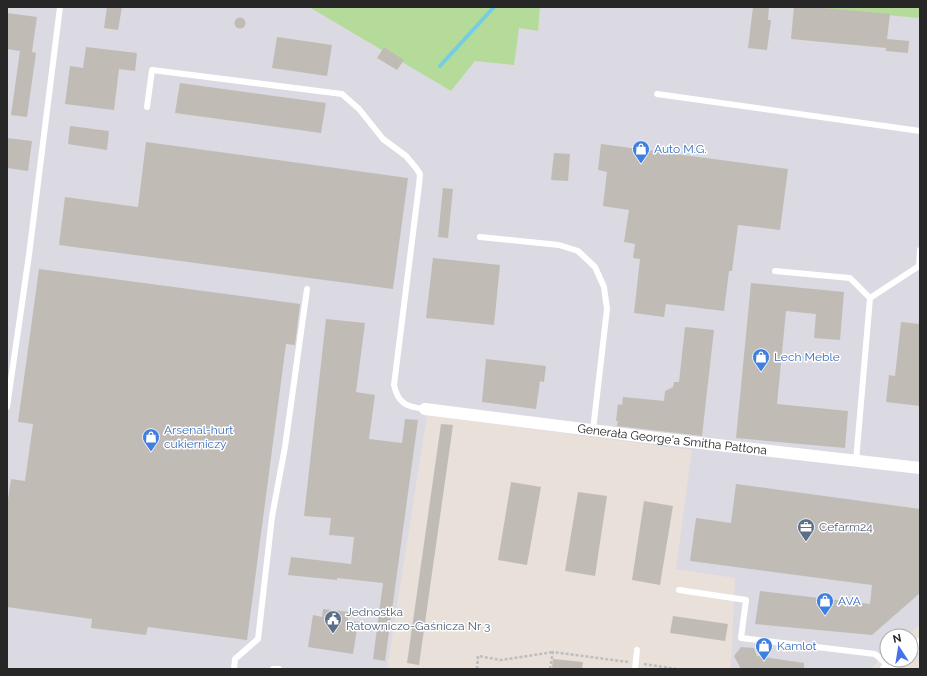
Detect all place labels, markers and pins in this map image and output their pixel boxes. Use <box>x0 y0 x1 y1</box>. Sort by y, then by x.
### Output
shop icon: Auto M.G. <box>631 139 651 164</box>
place label: Auto M.G. <box>654 142 707 156</box>
shop icon: Lech Meble <box>751 347 771 372</box>
place label: Lech Meble <box>774 350 840 364</box>
place label: Arsenal-hurt cukierniczy <box>164 423 233 451</box>
shop icon: Arsenal-hurt cukierniczy <box>141 427 161 452</box>
office icon: Cefarm24 <box>796 517 816 542</box>
place label: Cefarm24 <box>819 520 873 534</box>
shop icon: AVA <box>815 591 835 616</box>
place label: AVA <box>838 594 861 608</box>
place label: Jednostka Ratowniczo-Gaśnicza Nr 3 <box>346 605 490 633</box>
public building icon: Jednostka Ratowniczo-Gaśnicza Nr 3 <box>323 609 343 634</box>
shop icon: Kamlot <box>754 636 774 661</box>
place label: Kamlot <box>777 639 817 653</box>

